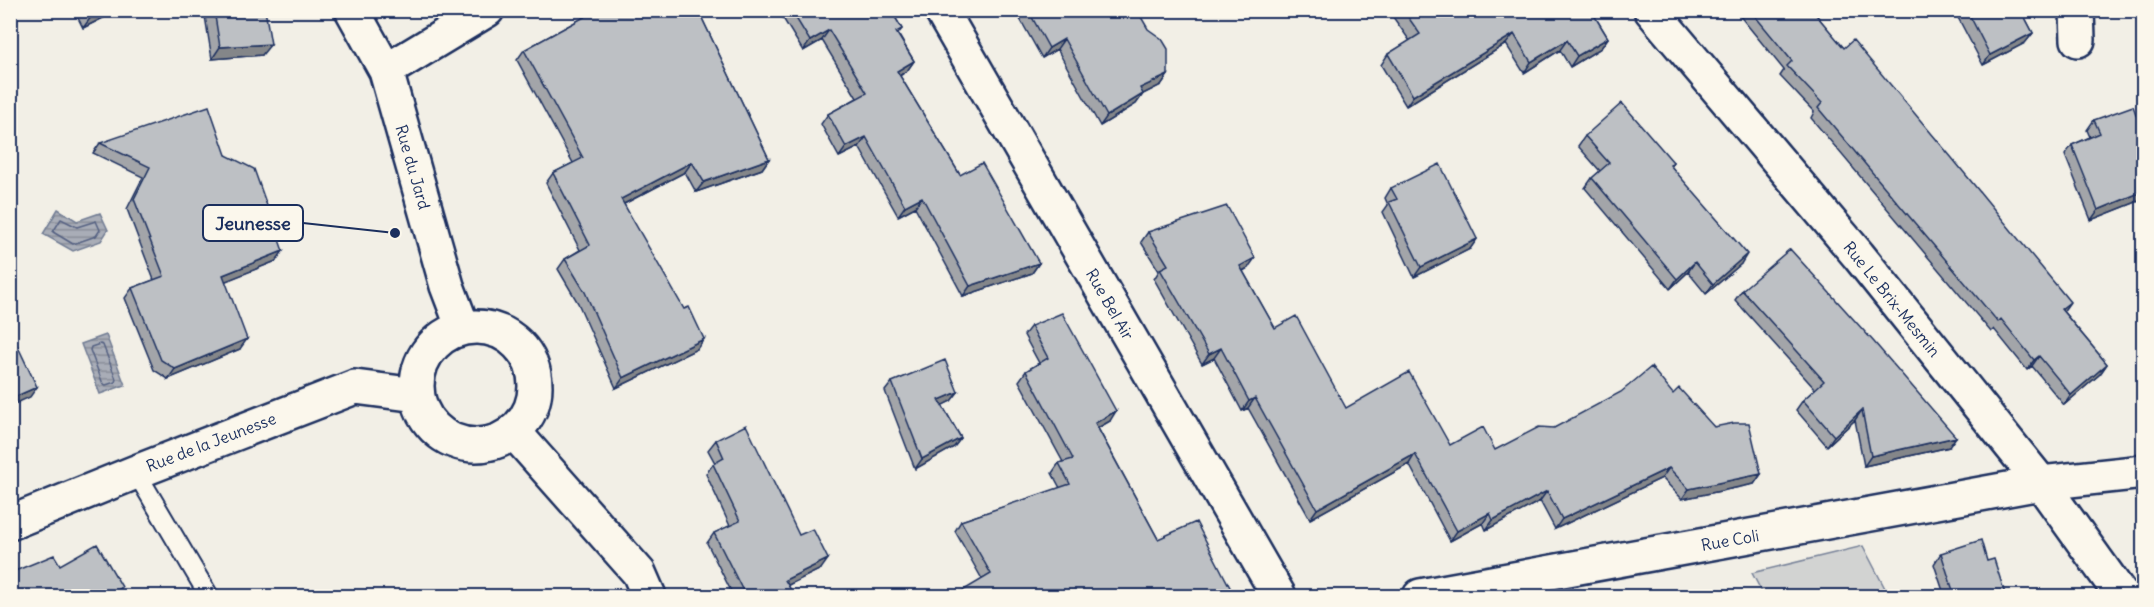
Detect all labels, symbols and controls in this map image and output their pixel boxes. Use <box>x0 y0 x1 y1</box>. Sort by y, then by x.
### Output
street label: Rue du Jard <box>391 122 435 212</box>
callout: Jeunesse <box>203 205 303 241</box>
text: Jeunesse <box>215 212 291 235</box>
street label: Rue Le Brix-Mesmin <box>1839 237 1945 361</box>
street label: Rue Bel Air <box>1082 265 1139 343</box>
street label: Rue de la Jeunesse <box>143 408 279 476</box>
street label: Rue Coli <box>1700 525 1760 555</box>

